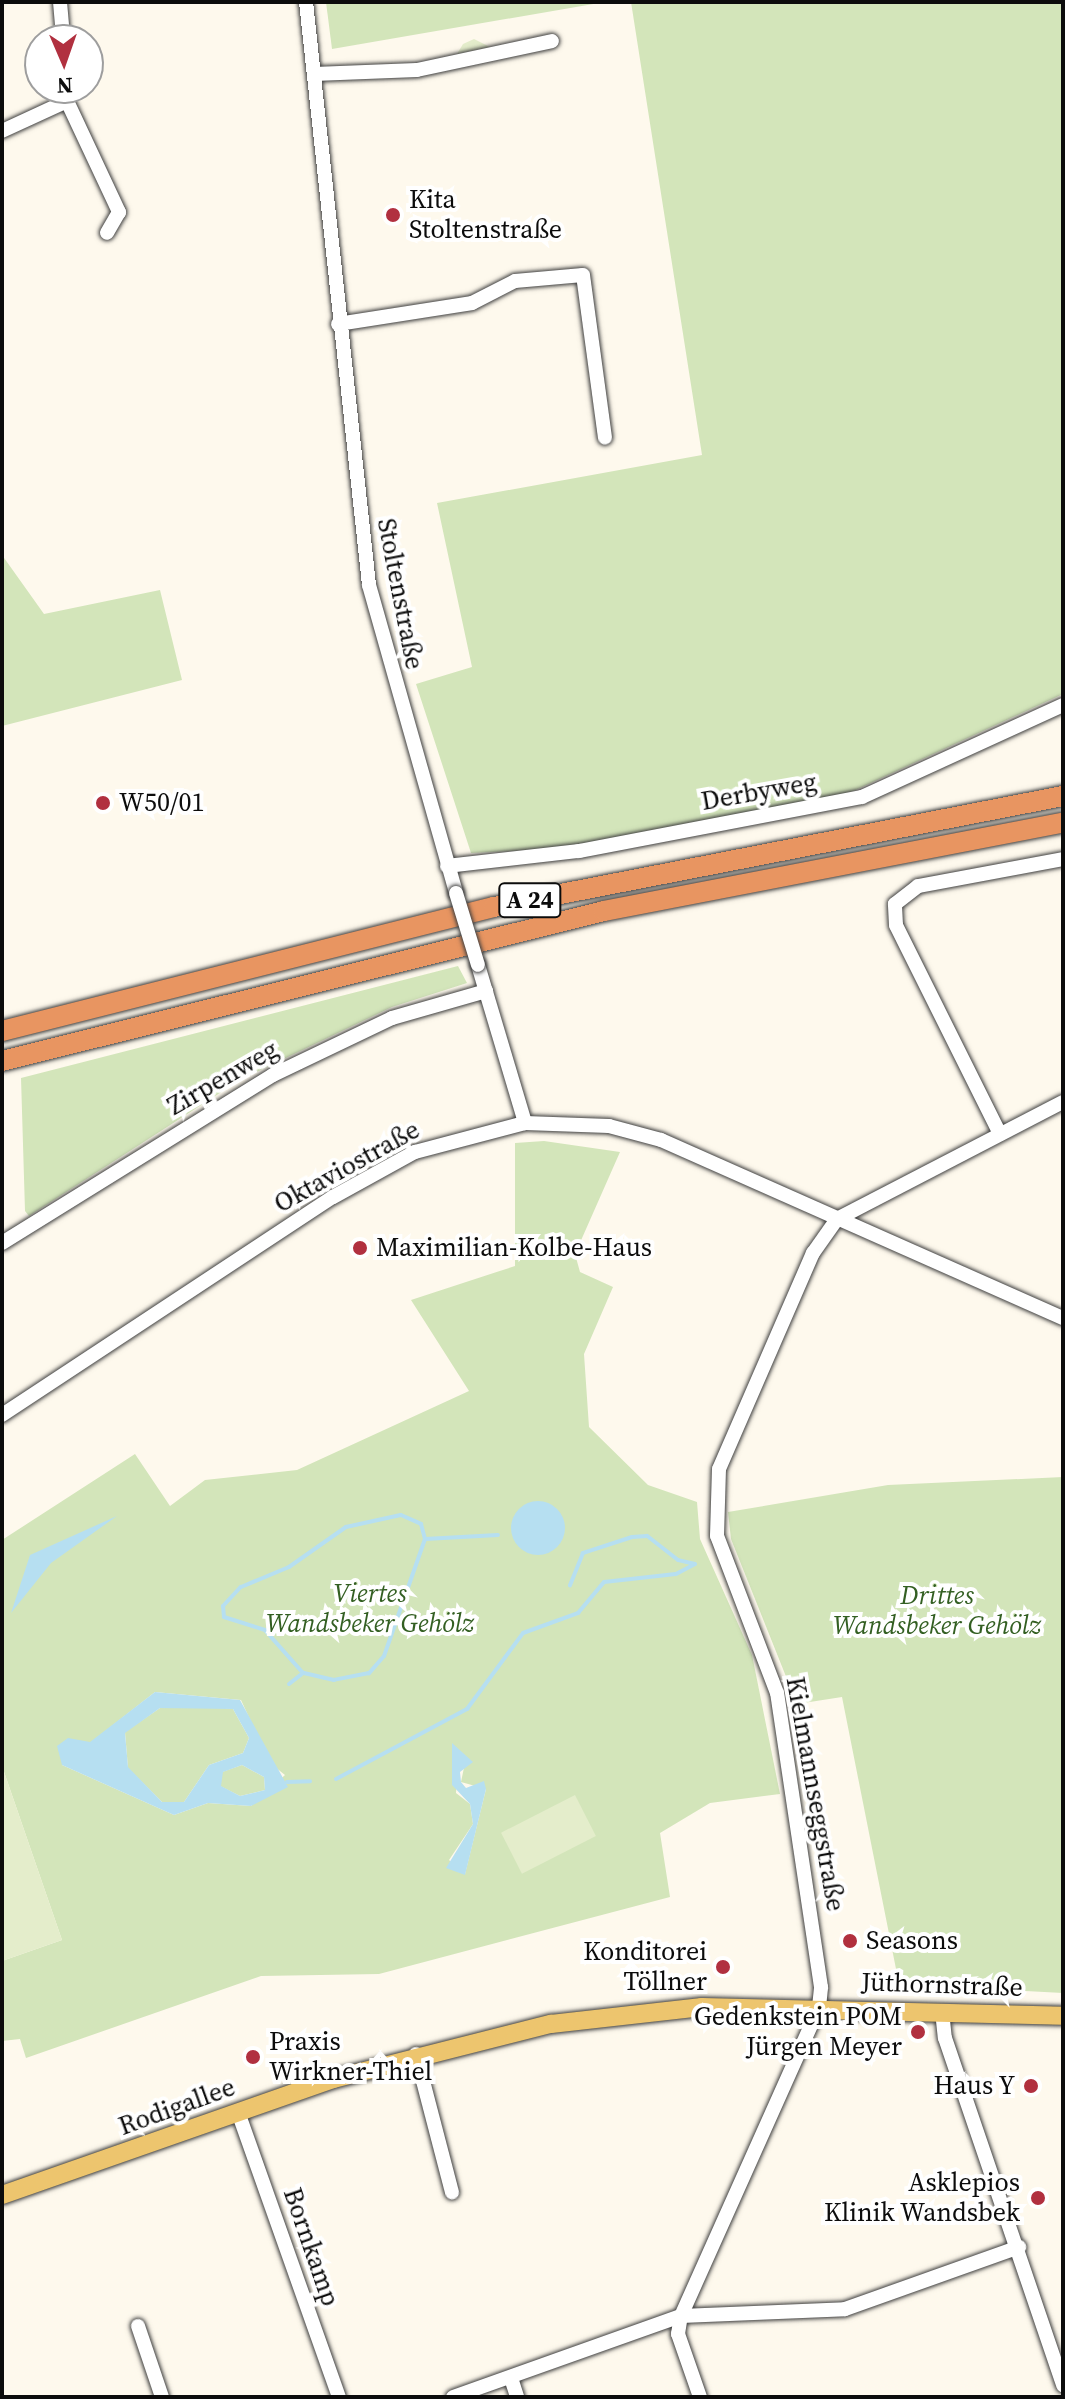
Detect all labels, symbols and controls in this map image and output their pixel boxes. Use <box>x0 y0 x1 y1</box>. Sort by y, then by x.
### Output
north arrow <box>24 24 104 104</box>
text: N <box>56 71 73 101</box>
place label: Kita Stoltenstraße <box>409 184 562 246</box>
marker: Kita Stoltenstraße <box>384 206 402 224</box>
street label: Stoltenstraße <box>370 516 430 672</box>
street label: Derbyweg <box>699 766 819 818</box>
place label: W50/01 <box>119 787 205 819</box>
marker: W50/01 <box>94 794 112 812</box>
road number: A 24 <box>498 880 562 920</box>
street label: Zirpenweg <box>162 1034 284 1122</box>
street label: Oktaviostraße <box>269 1114 425 1220</box>
place label: Maximilian-Kolbe-Haus <box>376 1232 652 1264</box>
marker: Maximilian-Kolbe-Haus <box>351 1239 369 1257</box>
park label: Viertes Wandsbeker Gehölz <box>266 1578 474 1640</box>
park label: Drittes Wandsbeker Gehölz <box>833 1580 1041 1642</box>
street label: Kielmannseggstraße <box>779 1674 851 1914</box>
place label: Seasons <box>866 1925 958 1957</box>
marker: Seasons <box>841 1932 859 1950</box>
place label: Konditorei Töllner <box>583 1936 707 1998</box>
marker: Konditorei Töllner <box>714 1958 732 1976</box>
street label: Jüthornstraße <box>861 1967 1023 2003</box>
place label: Gedenkstein POM Jürgen Meyer <box>694 2001 902 2062</box>
marker: Gedenkstein POM Jürgen Meyer <box>909 2023 927 2041</box>
place label: Praxis Wirkner-Thiel <box>269 2026 432 2088</box>
marker: Praxis Wirkner-Thiel <box>244 2048 262 2066</box>
place label: Haus Y <box>933 2070 1015 2102</box>
street label: Rodigallee <box>115 2072 239 2142</box>
marker: Haus Y <box>1022 2077 1040 2095</box>
place label: Asklepios Klinik Wandsbek <box>823 2167 1020 2228</box>
street label: Bornkamp <box>276 2184 346 2310</box>
marker: Asklepios Klinik Wandsbek <box>1027 2187 1049 2209</box>

